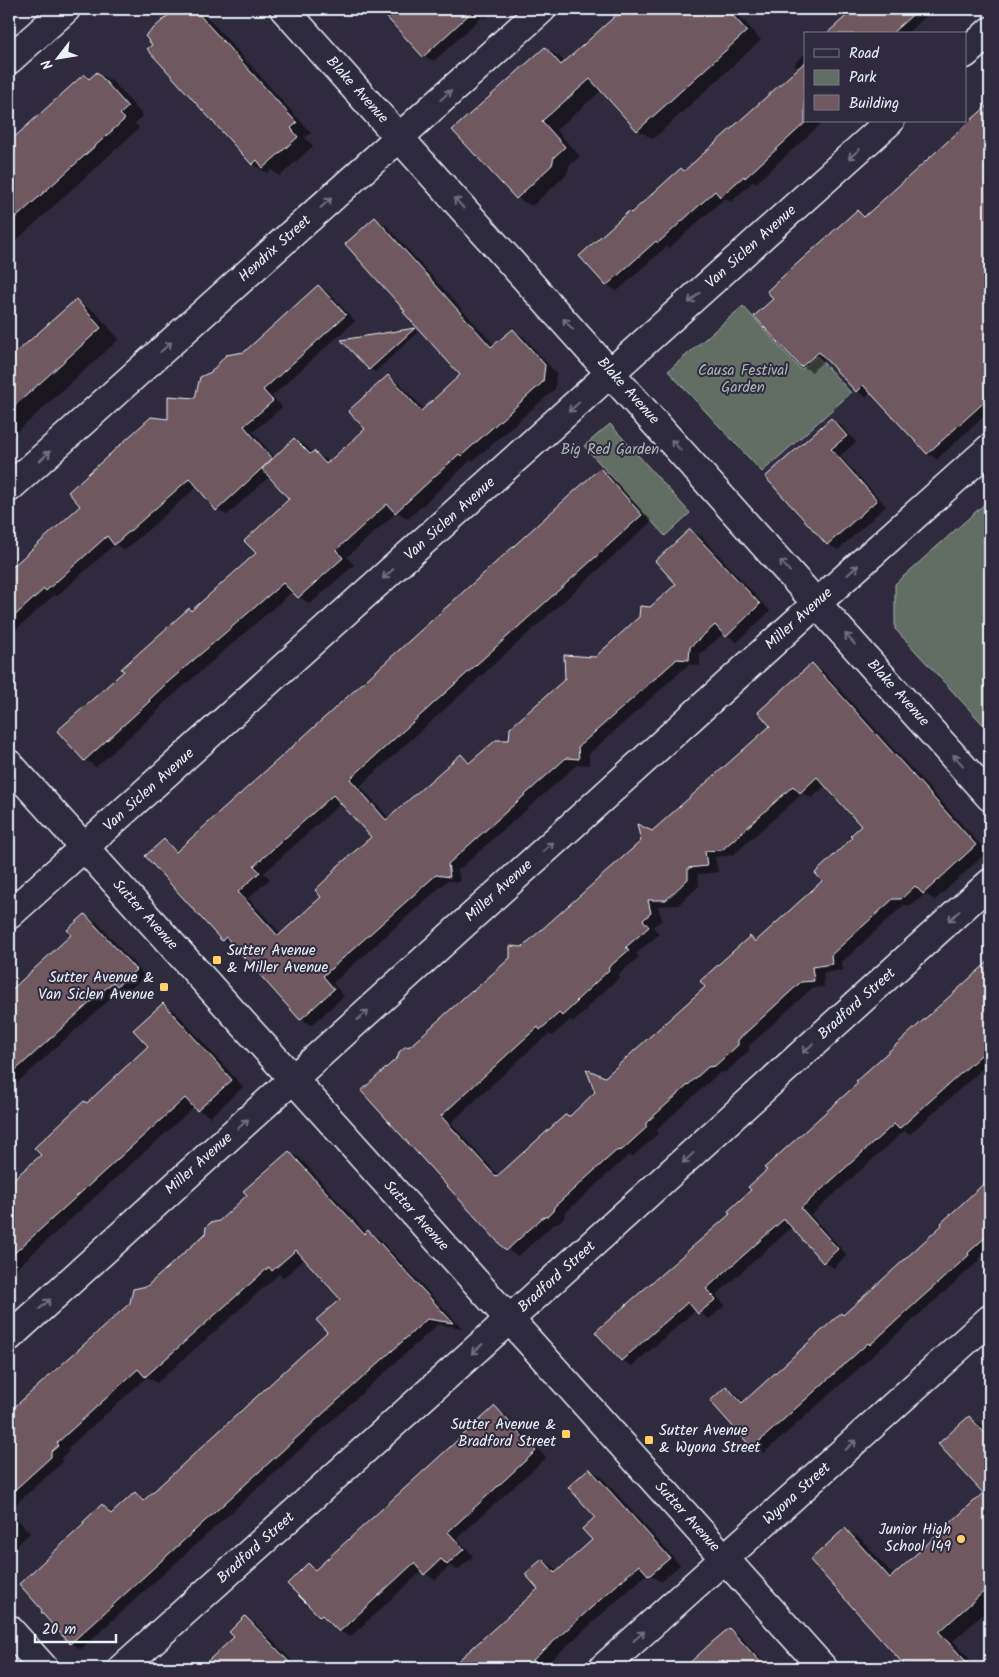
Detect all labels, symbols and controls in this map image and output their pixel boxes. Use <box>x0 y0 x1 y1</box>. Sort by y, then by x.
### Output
north arrow <box>32 32 82 82</box>
legend <box>804 32 966 122</box>
text: Road <box>849 42 880 66</box>
street label: Blake Avenue <box>320 51 394 130</box>
text: N <box>36 55 59 74</box>
text: Park <box>849 66 877 90</box>
one-way arrow <box>440 89 453 100</box>
text: Building <box>849 92 899 116</box>
one-way arrow <box>848 148 861 160</box>
one-way arrow <box>319 197 332 209</box>
one-way arrow <box>453 197 465 210</box>
street label: Van Siclen Avenue <box>700 199 802 295</box>
street label: Hendrix Street <box>233 209 317 288</box>
one-way arrow <box>688 292 701 304</box>
one-way arrow <box>562 318 574 331</box>
one-way arrow <box>159 341 172 353</box>
street label: Blake Avenue <box>591 352 665 431</box>
park label: Causa Festival Garden <box>698 359 788 400</box>
one-way arrow <box>567 401 580 413</box>
park label: Big Red Garden <box>561 438 659 462</box>
one-way arrow <box>670 439 682 452</box>
one-way arrow <box>38 450 51 462</box>
street label: Van Siclen Avenue <box>399 471 501 567</box>
one-way arrow <box>779 560 791 573</box>
one-way arrow <box>847 564 860 576</box>
one-way arrow <box>382 568 395 580</box>
street label: Miller Avenue <box>760 582 839 656</box>
one-way arrow <box>845 633 856 646</box>
street label: Blake Avenue <box>861 654 935 733</box>
street label: Van Siclen Avenue <box>98 742 200 838</box>
one-way arrow <box>952 754 964 767</box>
one-way arrow <box>542 841 555 853</box>
street label: Miller Avenue <box>460 854 539 928</box>
street label: Sutter Avenue <box>106 874 184 956</box>
one-way arrow <box>948 910 961 921</box>
place label: Sutter Avenue & Miller Avenue <box>227 939 328 980</box>
marker: Sutter Avenue & Miller Avenue <box>211 954 223 966</box>
street label: Bradford Street <box>813 962 902 1046</box>
place label: Sutter Avenue & Van Siclen Avenue <box>38 966 154 1007</box>
marker: Sutter Avenue & Van Siclen Avenue <box>158 981 170 993</box>
one-way arrow <box>356 1009 369 1021</box>
one-way arrow <box>802 1043 815 1054</box>
one-way arrow <box>236 1118 249 1130</box>
street label: Miller Avenue <box>160 1127 239 1201</box>
one-way arrow <box>681 1152 694 1164</box>
street label: Sutter Avenue <box>377 1175 455 1257</box>
street label: Bradford Street <box>513 1235 602 1319</box>
one-way arrow <box>38 1298 51 1310</box>
one-way arrow <box>470 1343 483 1355</box>
place label: Sutter Avenue & Bradford Street <box>451 1413 556 1454</box>
place label: Sutter Avenue & Wyona Street <box>659 1419 760 1460</box>
marker: Sutter Avenue & Bradford Street <box>560 1428 572 1440</box>
marker: Sutter Avenue & Wyona Street <box>643 1434 655 1446</box>
one-way arrow <box>844 1439 857 1451</box>
street label: Wyona Street <box>758 1457 837 1531</box>
street label: Sutter Avenue <box>648 1476 726 1558</box>
street label: Bradford Street <box>212 1506 301 1590</box>
place label: Junior High School 149 <box>879 1518 952 1559</box>
marker: Junior High School 149 <box>955 1533 967 1545</box>
scale bar <box>35 1612 116 1644</box>
text: 20 m <box>42 1618 76 1642</box>
one-way arrow <box>633 1630 646 1642</box>

